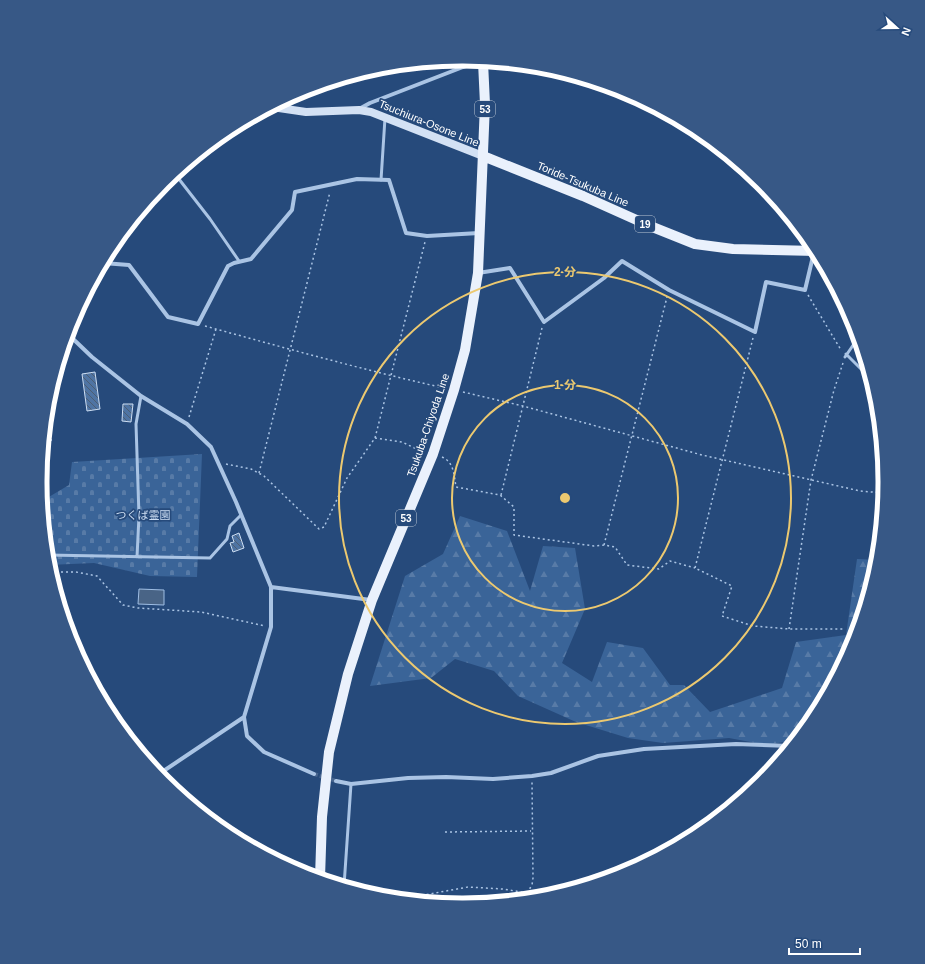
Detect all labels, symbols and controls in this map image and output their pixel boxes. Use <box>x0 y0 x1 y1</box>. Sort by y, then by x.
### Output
north arrow <box>877 8 917 48</box>
text: N <box>899 26 913 37</box>
street label: Tsuchiura-Osone Line <box>377 97 481 149</box>
road number: 53 <box>475 101 495 117</box>
street label: Toride-Tsukuba Line <box>535 159 631 209</box>
road number: 19 <box>635 216 655 232</box>
text: 2 分 <box>554 265 576 279</box>
street label: Tsukuba-Chiyoda Line <box>405 372 451 478</box>
text: 1 分 <box>554 378 576 392</box>
centre of rings <box>558 491 572 505</box>
park label: つくば霊園 <box>116 509 171 521</box>
road number: 53 <box>396 510 416 526</box>
scale bar <box>789 930 860 956</box>
text: 50 m <box>795 937 822 951</box>

